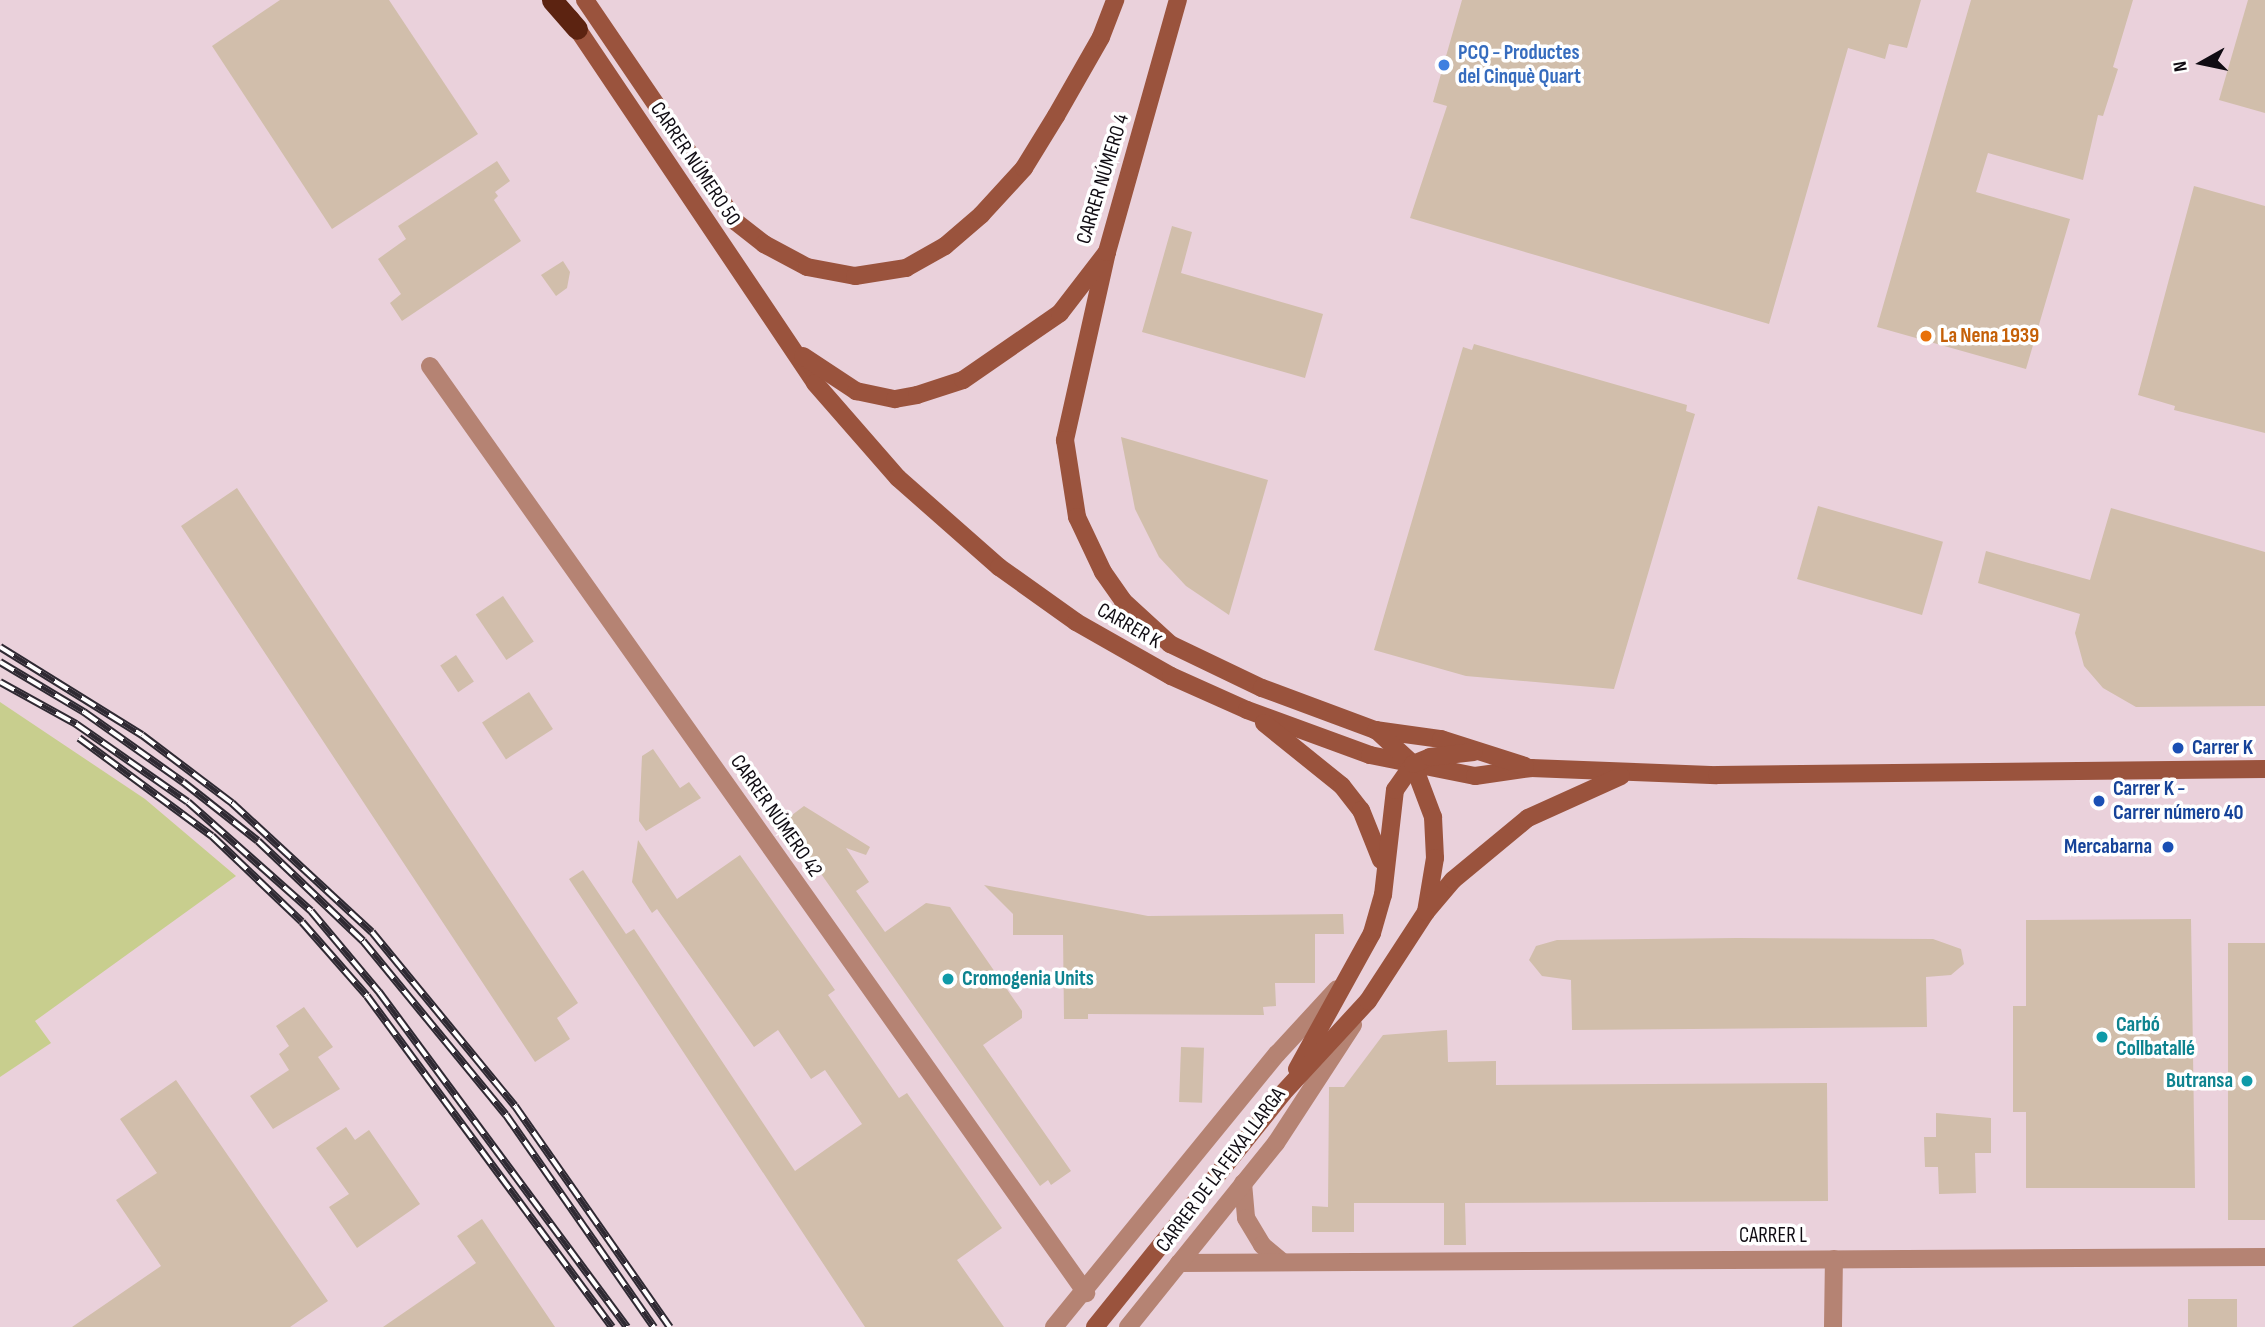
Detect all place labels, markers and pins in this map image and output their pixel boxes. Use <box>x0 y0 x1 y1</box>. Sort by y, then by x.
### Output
place label: PCQ - Productes del Cinquè Quart <box>1458 40 1581 90</box>
marker: PCQ - Productes del Cinquè Quart <box>1436 57 1452 73</box>
place label: La Nena 1939 <box>1940 323 2039 349</box>
marker: La Nena 1939 <box>1918 328 1934 344</box>
place label: Carrer K <box>2192 735 2253 761</box>
marker: Carrer K <box>2170 740 2186 756</box>
place label: Carrer K - Carrer número 40 <box>2113 776 2244 826</box>
marker: Carrer K - Carrer número 40 <box>2091 793 2107 809</box>
place label: Mercabarna <box>2064 834 2152 860</box>
marker: Mercabarna <box>2158 837 2178 857</box>
place label: Cromogenia Units <box>962 966 1094 992</box>
marker: Cromogenia Units <box>940 971 956 987</box>
place label: Carbó Collbatallé <box>2116 1012 2195 1062</box>
marker: Carbó Collbatallé <box>2094 1029 2110 1045</box>
place label: Butransa <box>2166 1068 2233 1094</box>
marker: Butransa <box>2239 1073 2255 1089</box>

